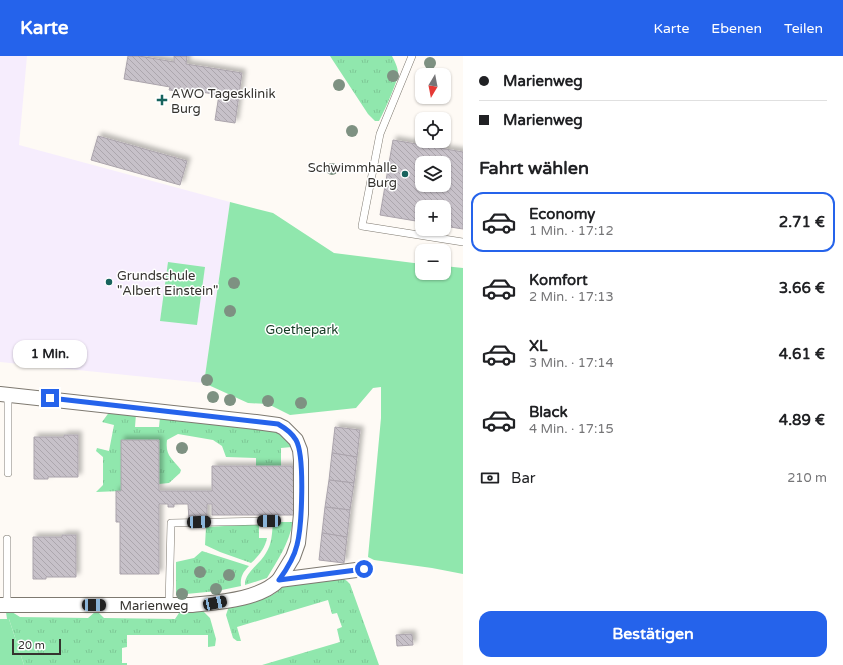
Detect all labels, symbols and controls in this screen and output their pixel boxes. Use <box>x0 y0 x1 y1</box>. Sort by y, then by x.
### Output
text: Karte <box>20 17 69 39</box>
text: Karte <box>654 20 689 37</box>
text: Ebenen <box>711 20 762 37</box>
text: Teilen <box>784 20 823 37</box>
north arrow <box>415 68 451 104</box>
map controls <box>415 68 451 280</box>
text: Marienweg <box>503 72 583 90</box>
place label: AWO Tagesklinik Burg <box>171 86 276 117</box>
marker: AWO Tagesklinik Burg <box>156 94 168 106</box>
text: Marienweg <box>503 111 583 129</box>
button: locate <box>415 112 451 148</box>
button: layers <box>415 156 451 192</box>
text: Fahrt wählen <box>479 157 589 179</box>
place label: Schwimmhalle Burg <box>308 160 397 191</box>
marker: Schwimmhalle Burg <box>400 169 410 179</box>
button: + <box>415 200 451 236</box>
icon: car <box>481 204 517 240</box>
text: Economy <box>529 205 595 223</box>
text: 2.71 € <box>779 213 825 231</box>
text: 1 Min. · 17:12 <box>529 223 614 239</box>
button: − <box>415 244 451 280</box>
place label: Grundschule "Albert Einstein" <box>117 268 218 299</box>
icon: car <box>481 270 517 306</box>
text: Komfort <box>529 271 588 289</box>
marker: Grundschule "Albert Einstein" <box>104 277 114 287</box>
text: 3.66 € <box>779 279 825 297</box>
text: 2 Min. · 17:13 <box>529 289 614 305</box>
park label: Goethepark <box>266 322 338 338</box>
icon: car <box>481 336 517 372</box>
text: XL <box>529 337 548 355</box>
callout: 1 Min. <box>13 340 87 368</box>
text: 4.61 € <box>779 345 825 363</box>
text: 1 Min. <box>31 346 69 362</box>
text: 3 Min. · 17:14 <box>529 355 614 371</box>
route end <box>41 389 59 407</box>
icon: car <box>481 402 517 438</box>
text: Black <box>529 403 568 421</box>
text: 4.89 € <box>779 411 825 429</box>
text: 4 Min. · 17:15 <box>529 421 614 437</box>
icon: cash <box>479 467 501 489</box>
text: Bar <box>511 469 536 487</box>
text: 210 m <box>787 470 827 486</box>
car <box>257 515 281 527</box>
car <box>187 516 211 528</box>
route start <box>355 560 373 578</box>
car <box>202 595 228 611</box>
street label: Marienweg <box>119 598 189 614</box>
car <box>82 599 106 611</box>
button: Bestätigen <box>479 611 827 657</box>
scale bar <box>12 637 61 656</box>
text: 20 m <box>18 639 45 652</box>

